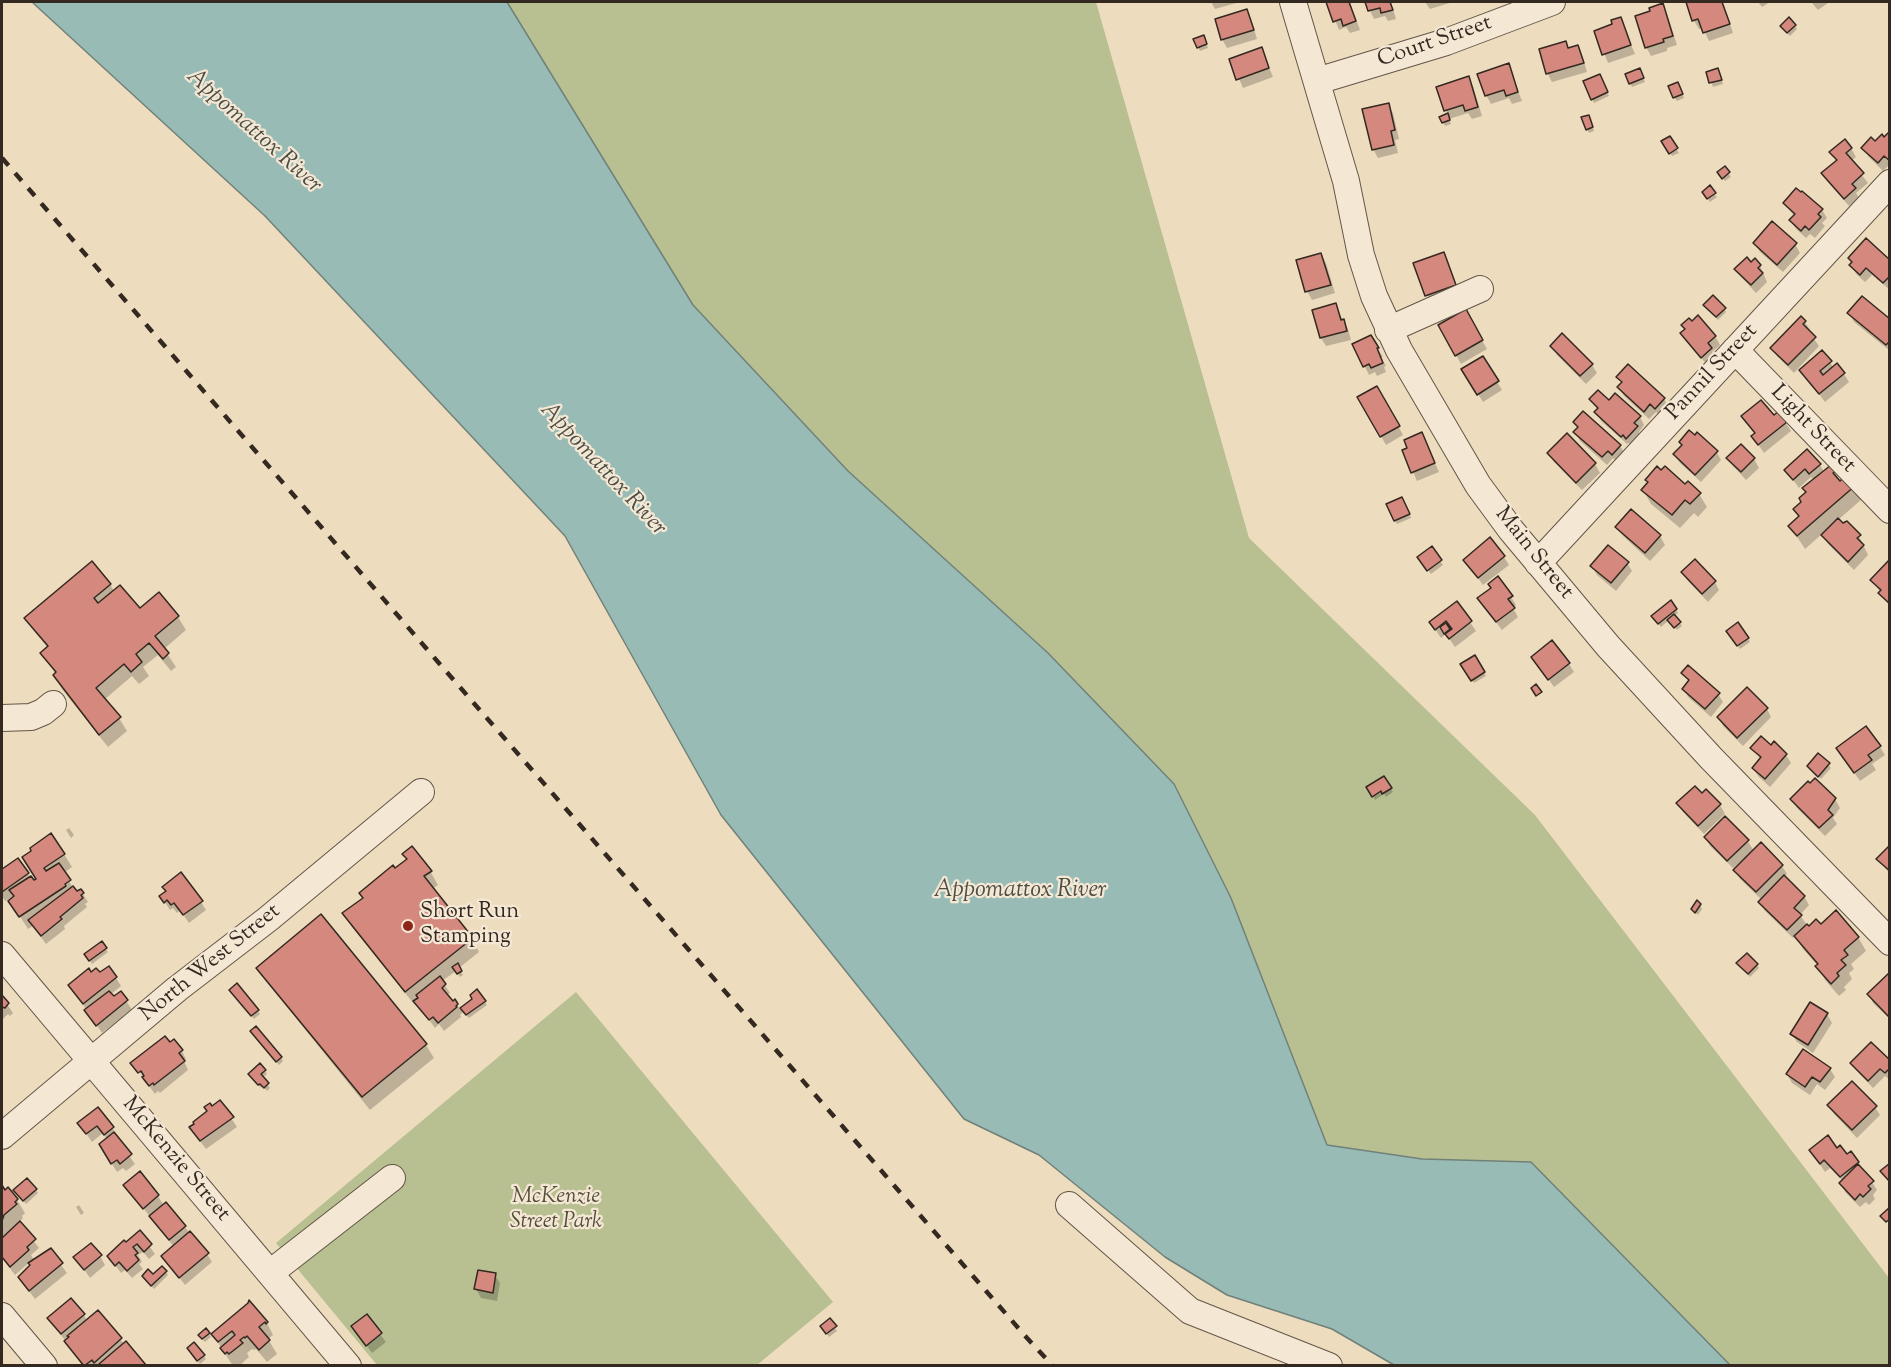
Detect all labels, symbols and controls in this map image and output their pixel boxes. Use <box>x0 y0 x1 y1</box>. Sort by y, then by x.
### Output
street label: Court Street <box>1374 11 1496 75</box>
water label: Appomattox River <box>179 63 327 201</box>
street label: Pannil Street <box>1662 319 1764 427</box>
street label: Light Street <box>1764 381 1860 479</box>
water label: Appomattox River <box>532 397 672 543</box>
street label: Main Street <box>1488 503 1578 605</box>
water label: Appomattox River <box>933 878 1107 906</box>
street label: North West Street <box>136 899 286 1029</box>
place label: Short Run Stamping <box>420 900 519 951</box>
marker: Short Run Stamping <box>401 919 415 933</box>
street label: McKenzie Street <box>115 1092 235 1228</box>
park label: McKenzie Street Park <box>510 1185 602 1236</box>

